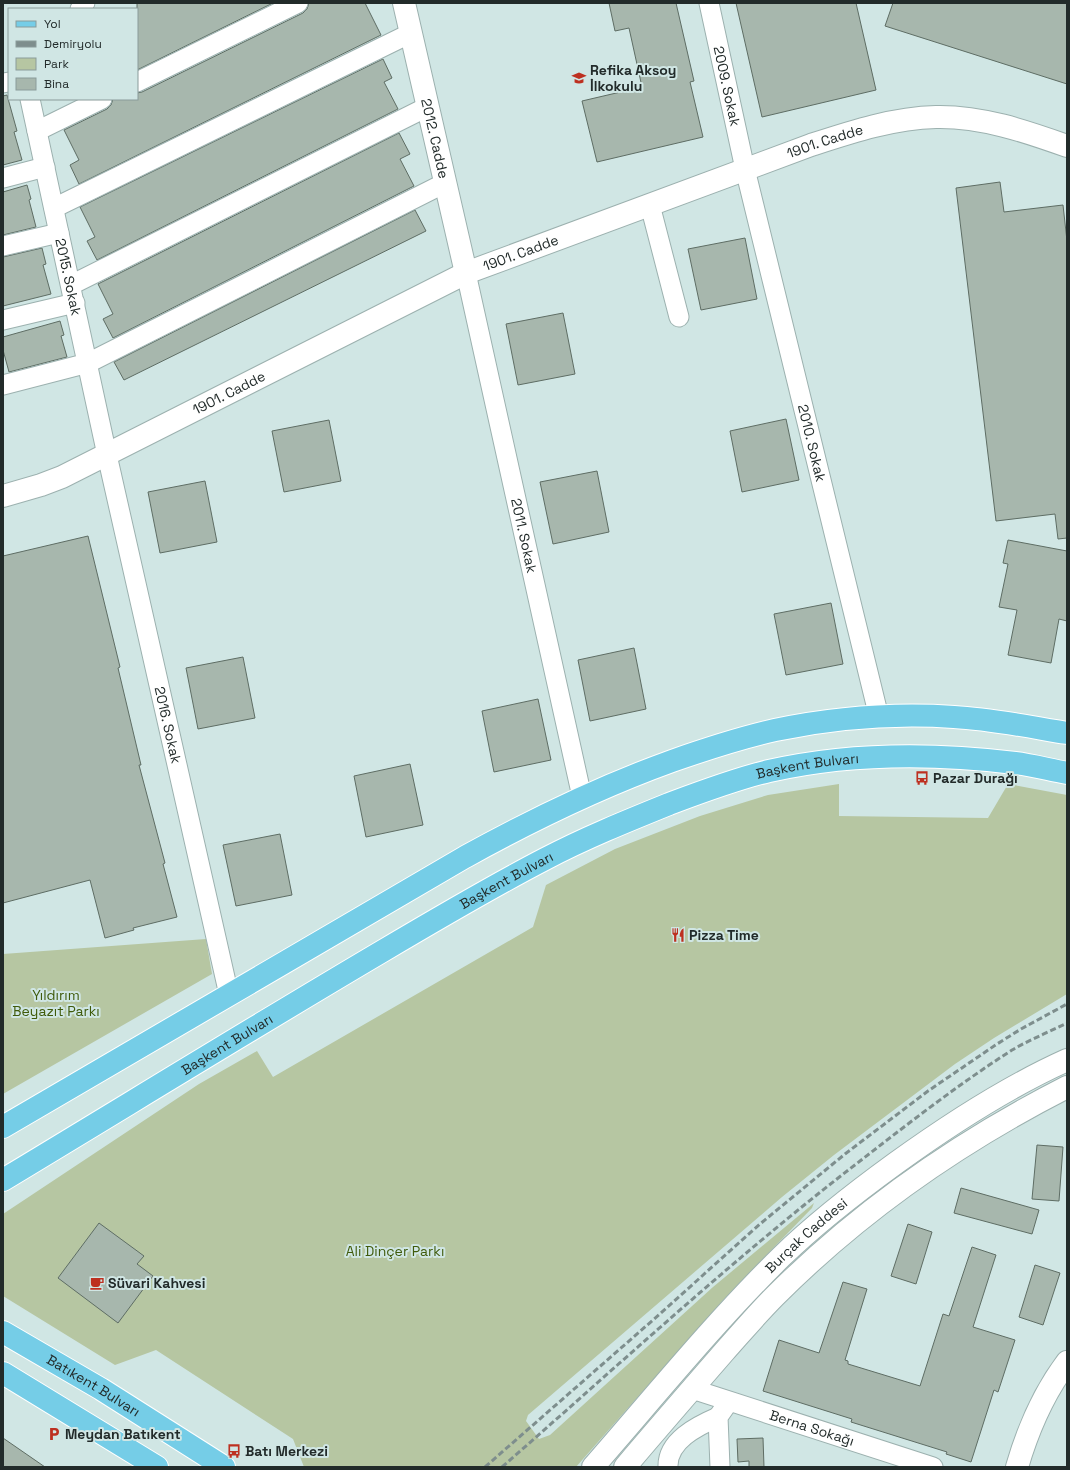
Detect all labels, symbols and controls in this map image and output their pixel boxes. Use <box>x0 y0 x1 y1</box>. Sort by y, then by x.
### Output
legend <box>8 8 138 100</box>
text: Yol <box>44 16 61 32</box>
text: Demiryolu <box>44 36 102 52</box>
street label: 2009. Sokak <box>710 44 745 128</box>
text: Park <box>44 56 69 72</box>
place label: Refika Aksoy İlkokulu <box>590 61 676 95</box>
school or university icon: Refika Aksoy İlkokulu <box>571 70 587 86</box>
text: Bina <box>44 76 69 92</box>
street label: 2012. Cadde <box>417 97 453 180</box>
street label: 1901. Cadde <box>784 120 865 162</box>
street label: 1901. Cadde <box>480 230 561 275</box>
street label: 2015. Sokak <box>51 237 86 318</box>
street label: 1901. Cadde <box>189 367 268 419</box>
street label: 2010. Sokak <box>794 403 830 484</box>
street label: 2011. Sokak <box>507 497 541 575</box>
street label: 2016. Sokak <box>151 685 186 766</box>
street label: Başkent Bulvarı <box>754 749 860 783</box>
place label: Pazar Durağı <box>933 769 1018 787</box>
bus stop icon: Pazar Durağı <box>914 770 930 786</box>
street label: Başkent Bulvarı <box>456 847 556 913</box>
place label: Pizza Time <box>689 926 759 944</box>
restaurant icon: Pizza Time <box>670 927 686 943</box>
park label: Yıldırım Beyazıt Parkı <box>12 986 100 1020</box>
street label: Başkent Bulvarı <box>178 1010 276 1079</box>
street label: Burçak Caddesi <box>761 1194 851 1277</box>
park label: Ali Dinçer Parkı <box>346 1242 444 1260</box>
place label: Süvari Kahvesi <box>108 1274 205 1292</box>
cafe icon: Süvari Kahvesi <box>89 1275 105 1291</box>
street label: Batıkent Bulvarı <box>43 1350 144 1421</box>
street label: Berna Sokağı <box>767 1406 857 1450</box>
place label: Meydan Batıkent <box>65 1425 181 1443</box>
parking icon: Meydan Batıkent <box>46 1426 62 1442</box>
place label: Batı Merkezi <box>245 1442 328 1460</box>
bus stop icon: Batı Merkezi <box>226 1443 242 1459</box>

